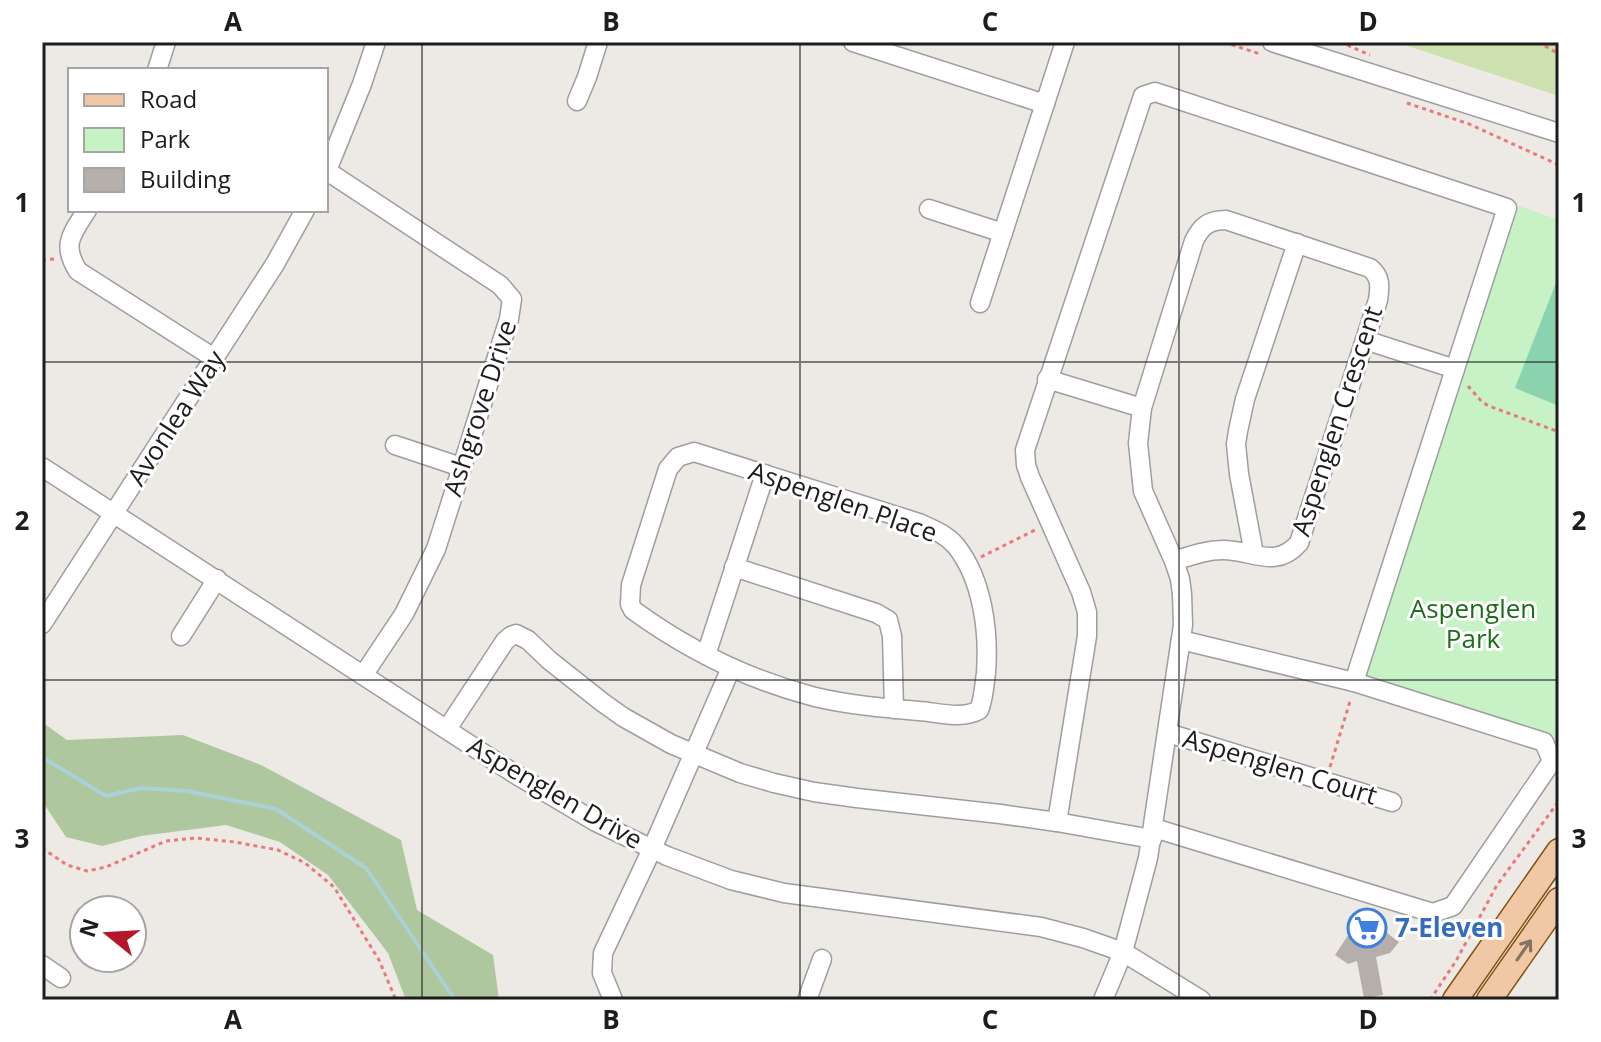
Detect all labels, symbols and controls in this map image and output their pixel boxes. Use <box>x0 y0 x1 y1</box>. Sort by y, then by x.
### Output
text: A <box>224 3 242 39</box>
text: B <box>602 3 620 39</box>
text: C <box>982 3 998 39</box>
text: D <box>1358 3 1378 39</box>
legend <box>68 68 328 212</box>
text: Road <box>140 82 197 115</box>
text: Park <box>140 122 191 155</box>
text: Building <box>140 162 231 195</box>
text: 1 <box>15 184 29 220</box>
text: 1 <box>1572 184 1586 220</box>
street label: Aspenglen Crescent <box>1282 301 1390 540</box>
street label: Ashgrove Drive <box>434 315 524 500</box>
street label: Avonlea Way <box>118 342 233 492</box>
street label: Aspenglen Place <box>744 452 942 550</box>
text: 2 <box>15 502 30 538</box>
text: 2 <box>1572 502 1587 538</box>
park label: Aspenglen Park <box>1410 590 1536 656</box>
street label: Aspenglen Court <box>1179 719 1382 813</box>
street label: Aspenglen Drive <box>461 727 650 857</box>
text: 3 <box>15 820 29 856</box>
text: 3 <box>1572 820 1586 856</box>
north arrow <box>68 894 148 974</box>
supermarket icon: 7-Eleven <box>1346 907 1388 949</box>
place label: 7-Eleven <box>1395 909 1503 945</box>
text: N <box>71 914 105 941</box>
one-way arrow <box>1516 939 1532 961</box>
text: A <box>224 1001 242 1037</box>
text: B <box>602 1001 620 1037</box>
text: C <box>982 1001 998 1037</box>
text: D <box>1358 1001 1378 1037</box>

